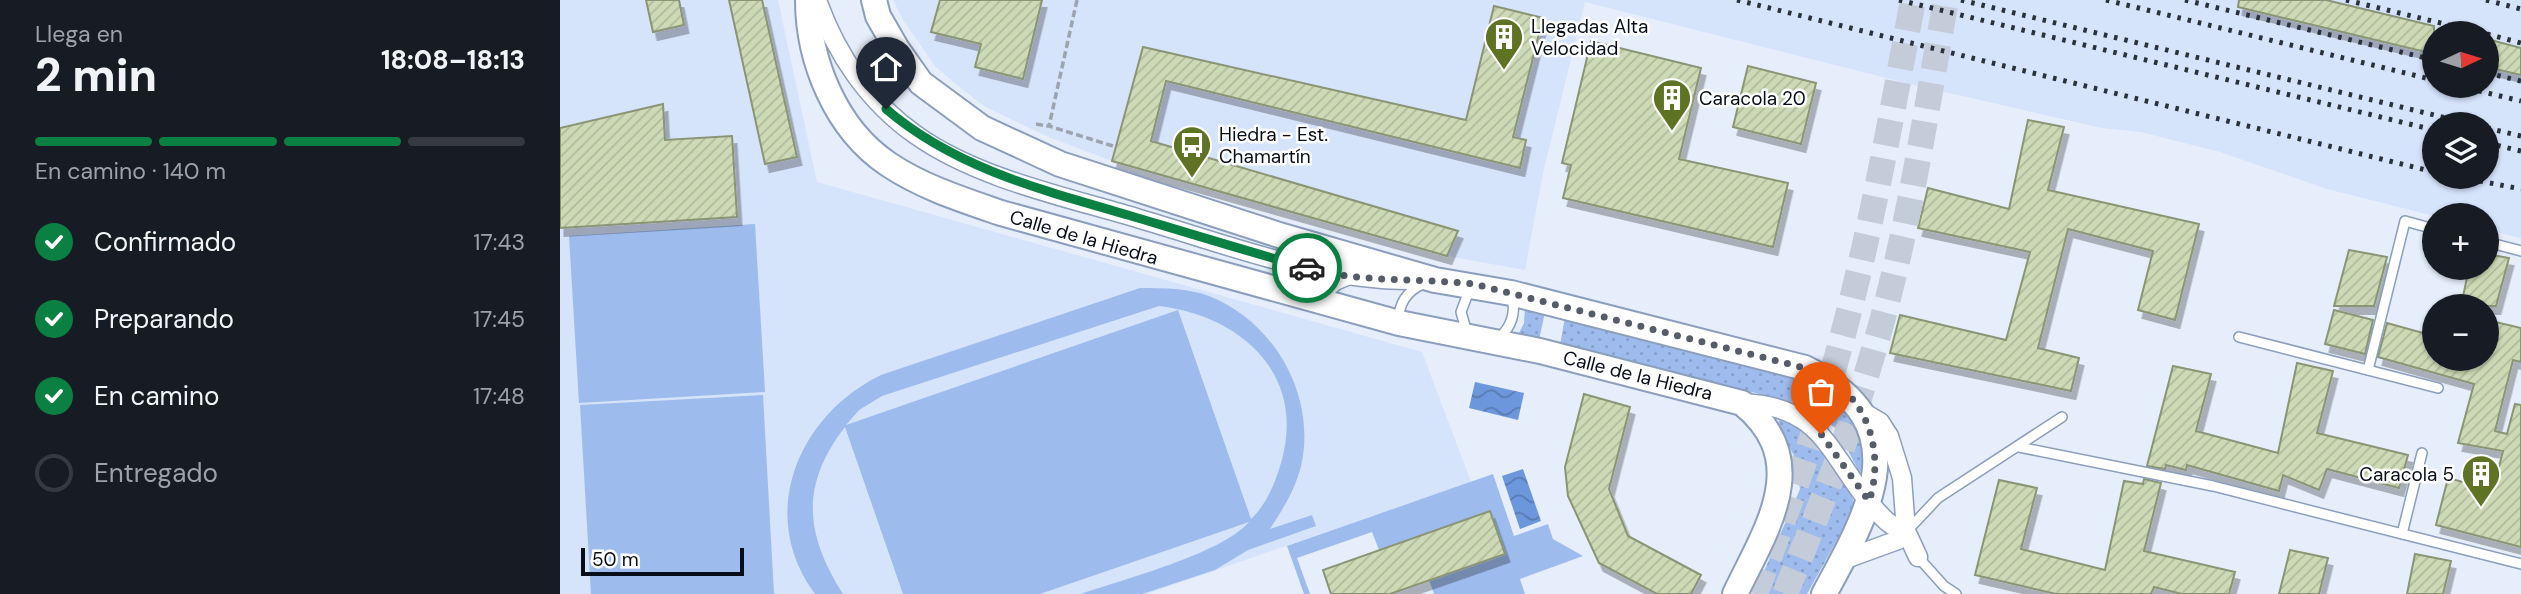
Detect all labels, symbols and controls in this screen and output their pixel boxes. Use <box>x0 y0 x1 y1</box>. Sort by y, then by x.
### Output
place label: Llegadas Alta Velocidad <box>1531 14 1648 61</box>
building icon: Llegadas Alta Velocidad <box>1483 16 1525 71</box>
text: Llega en <box>35 19 123 49</box>
north arrow <box>2422 21 2499 98</box>
map controls <box>2422 21 2499 371</box>
pin <box>856 37 916 109</box>
text: 18:08–18:13 <box>381 43 525 77</box>
text: 2 min <box>35 45 157 105</box>
icon: home <box>867 48 905 86</box>
building icon: Caracola 20 <box>1651 77 1693 132</box>
place label: Caracola 20 <box>1699 86 1806 111</box>
button: layers <box>2422 112 2499 189</box>
place label: Hiedra - Est. Chamartín <box>1219 122 1328 169</box>
bus stop icon: Hiedra - Est. Chamartín <box>1171 124 1213 179</box>
text: En camino · 140 m <box>35 156 226 186</box>
button: + <box>2422 203 2499 280</box>
street label: Calle de la Hiedra <box>1007 204 1161 271</box>
icon: check <box>35 223 73 261</box>
text: Confirmado <box>94 225 236 259</box>
text: 17:43 <box>473 227 525 257</box>
courier <box>1272 233 1342 303</box>
icon: car <box>1288 249 1326 287</box>
button: − <box>2422 294 2499 371</box>
icon: check <box>35 300 73 338</box>
text: Preparando <box>94 302 234 336</box>
text: 17:45 <box>473 304 525 334</box>
street label: Calle de la Hiedra <box>1561 345 1715 406</box>
pin <box>1791 362 1851 434</box>
icon: bag <box>1802 373 1840 411</box>
icon: check <box>35 377 73 415</box>
text: En camino <box>94 379 219 413</box>
text: 17:48 <box>473 381 525 411</box>
building icon: Caracola 5 <box>2460 453 2502 508</box>
text: Entregado <box>94 456 218 490</box>
place label: Caracola 5 <box>2359 462 2454 487</box>
scale bar <box>581 545 744 577</box>
text: 50 m <box>592 547 639 572</box>

